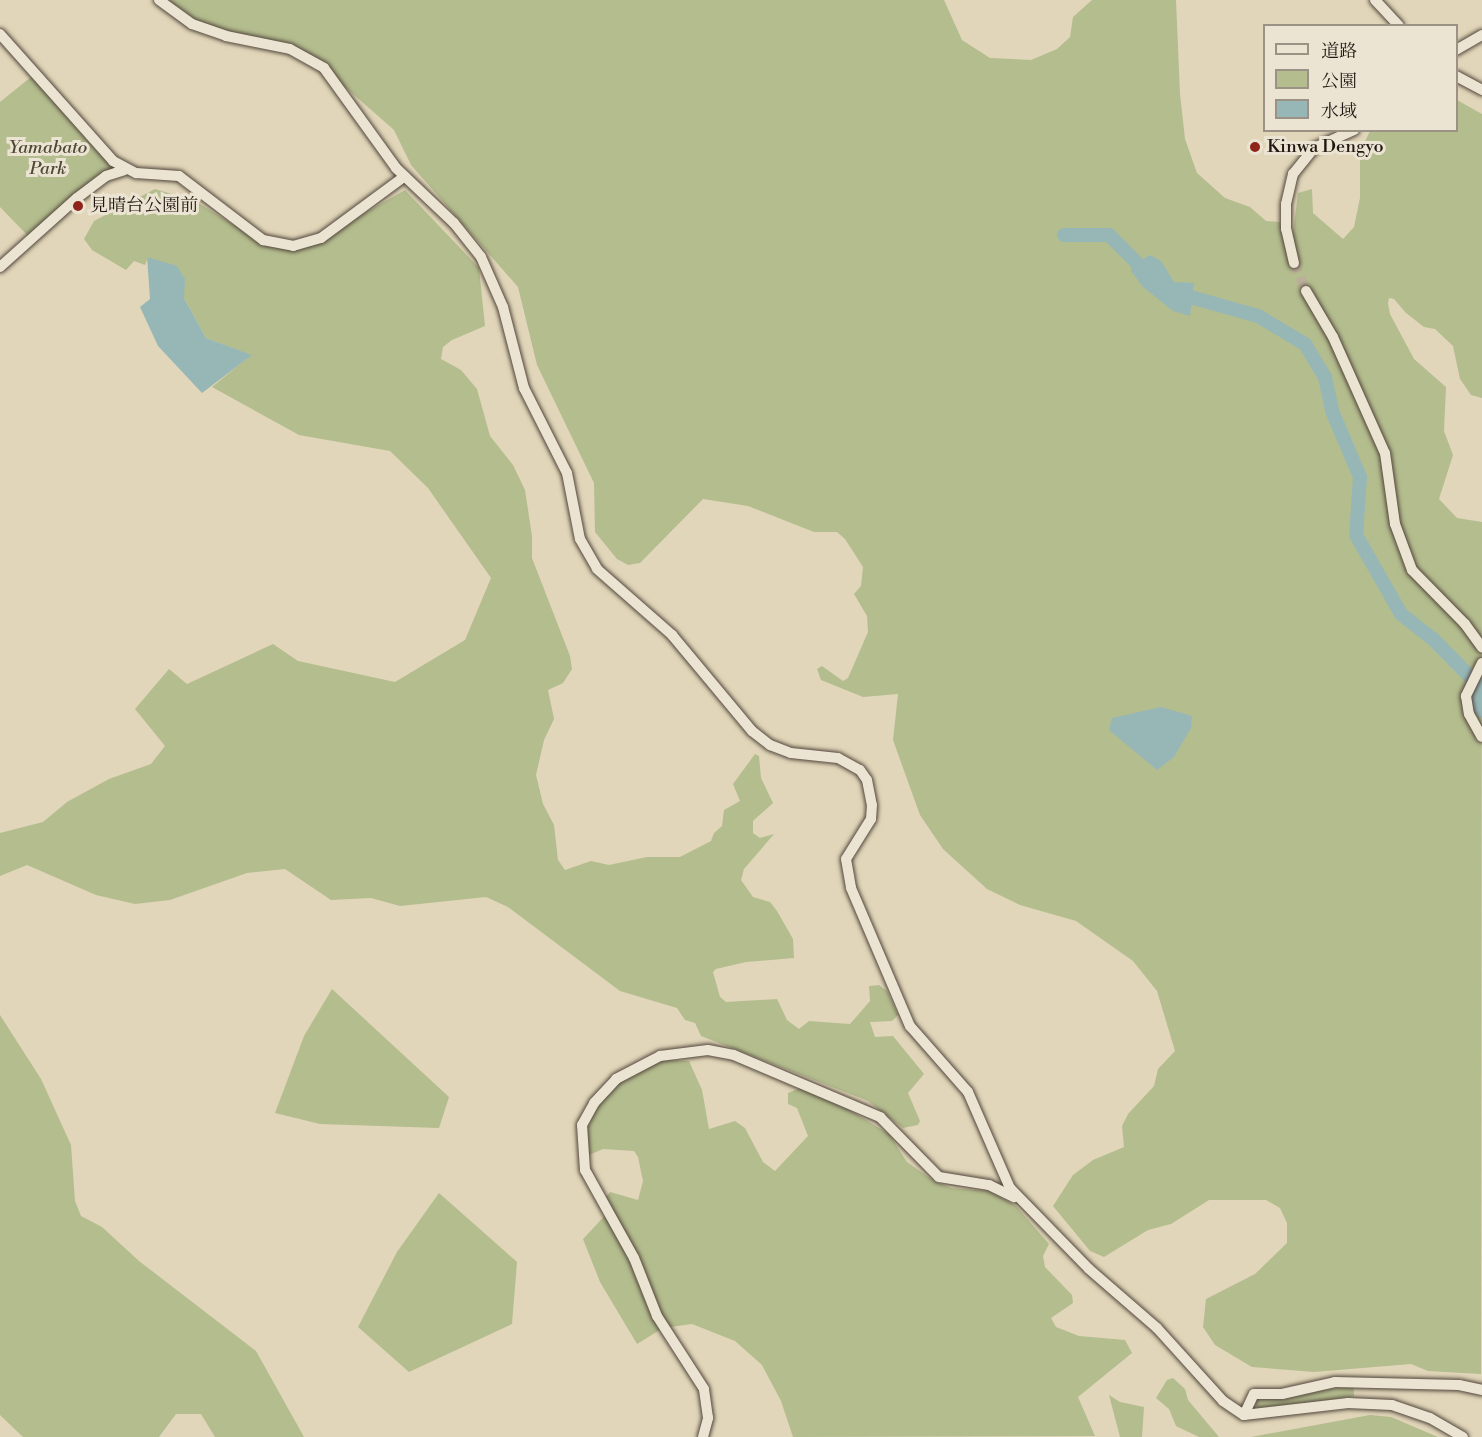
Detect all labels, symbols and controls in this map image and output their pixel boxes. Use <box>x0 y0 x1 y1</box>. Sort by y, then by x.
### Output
legend <box>1263 24 1458 132</box>
text: 道路 <box>1321 40 1357 63</box>
text: 公園 <box>1321 70 1357 93</box>
text: 水域 <box>1321 100 1357 123</box>
place label: Kinwa Dengyo <box>1267 136 1384 158</box>
park label: Yamabato Park <box>9 138 87 180</box>
marker: Kinwa Dengyo <box>1248 140 1262 154</box>
place label: 見晴台公園前 <box>90 195 198 217</box>
marker: 見晴台公園前 <box>71 199 85 213</box>

